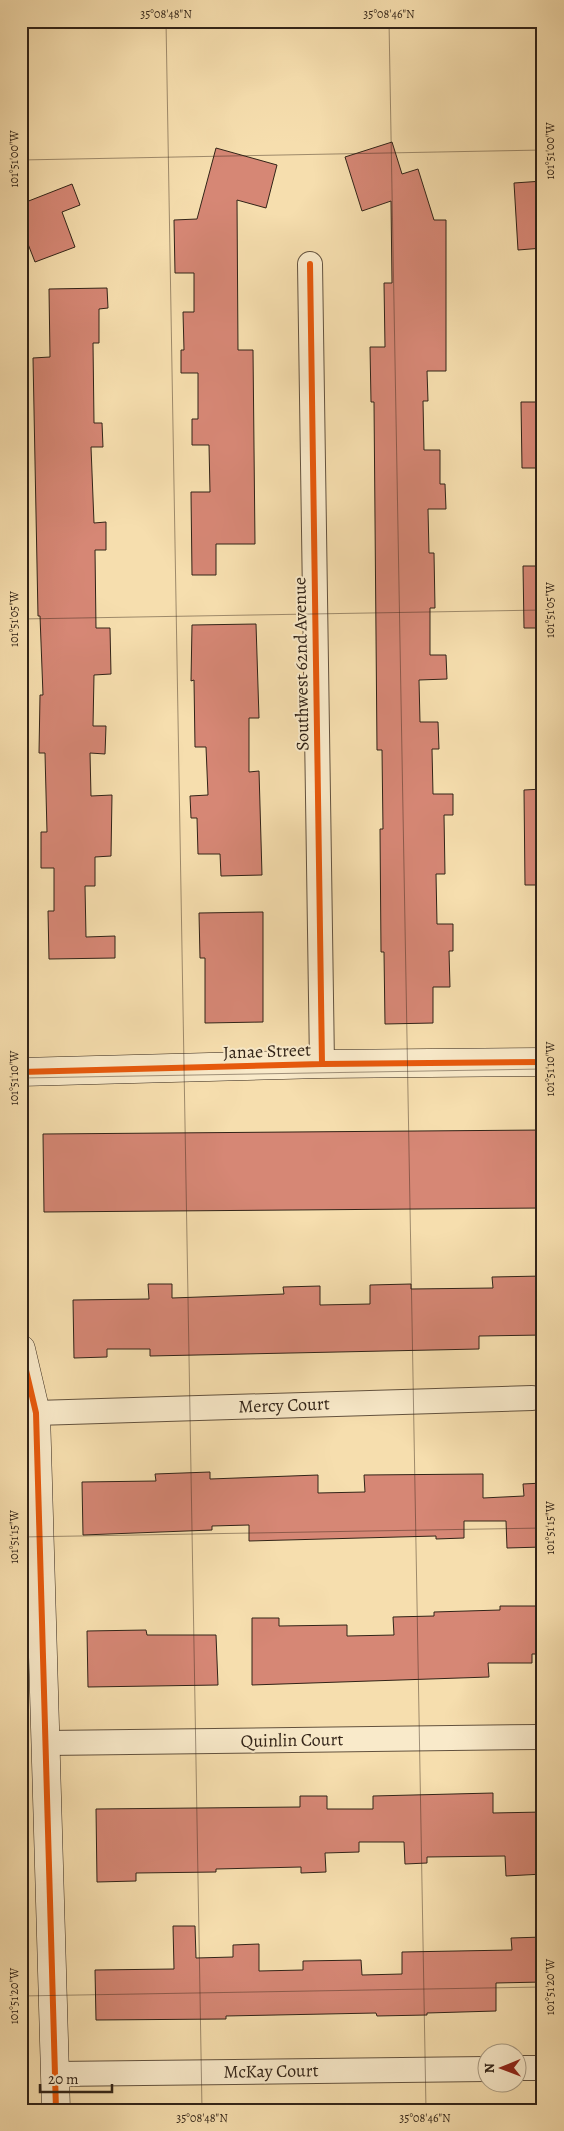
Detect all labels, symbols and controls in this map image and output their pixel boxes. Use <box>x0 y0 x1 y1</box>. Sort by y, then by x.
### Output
text: 35°08'48"N <box>140 6 192 22</box>
text: 35°08'46"N <box>363 6 415 22</box>
text: 101°51'00"W <box>542 122 558 180</box>
text: 101°51'00"W <box>6 130 22 188</box>
street label: Southwest 62nd Avenue <box>287 577 315 751</box>
text: 101°51'05"W <box>542 581 558 638</box>
text: 101°51'05"W <box>6 590 22 647</box>
street label: Janae Street <box>223 1037 311 1065</box>
text: 101°51'10"W <box>542 1041 558 1096</box>
text: 101°51'10"W <box>6 1050 22 1105</box>
street label: Mercy Court <box>238 1391 330 1419</box>
text: 101°51'15"W <box>542 1500 558 1555</box>
text: 101°51'15"W <box>6 1509 22 1564</box>
street label: Quinlin Court <box>241 1727 344 1753</box>
text: 101°51'20"W <box>542 1958 558 2015</box>
text: 101°51'20"W <box>6 1967 22 2024</box>
north arrow <box>476 2044 526 2094</box>
street label: McKay Court <box>223 2058 319 2084</box>
scale bar <box>40 2061 112 2093</box>
text: N <box>480 2063 499 2073</box>
text: 20 m <box>48 2069 79 2089</box>
text: 35°08'48"N <box>176 2110 228 2126</box>
text: 35°08'46"N <box>399 2110 451 2126</box>

